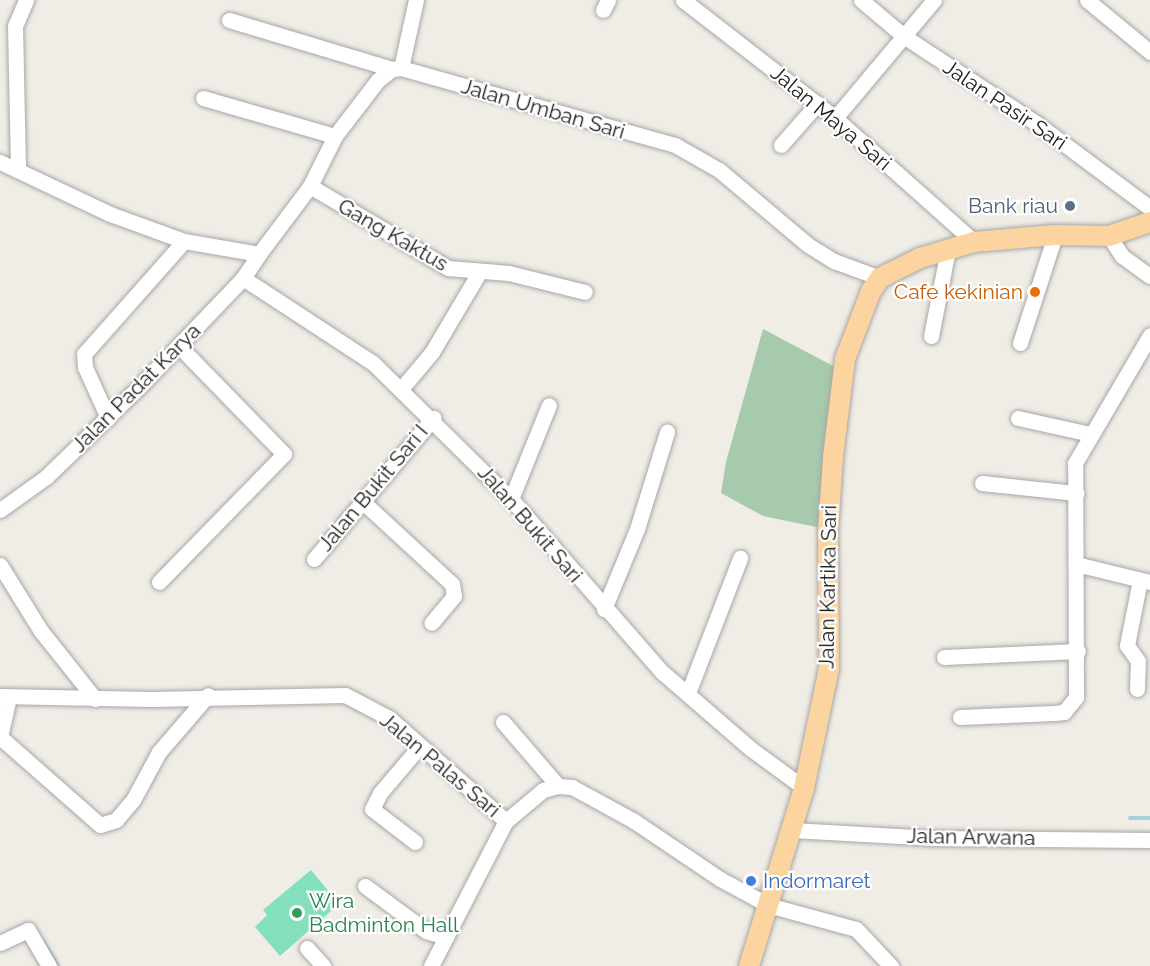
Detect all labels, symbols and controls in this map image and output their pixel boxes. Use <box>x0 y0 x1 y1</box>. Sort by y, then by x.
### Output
street label: Jalan Pasir Sari <box>938 54 1072 156</box>
street label: Jalan Maya Sari <box>766 60 896 176</box>
street label: Jalan Umban Sari <box>458 74 628 144</box>
street label: Gang Kaktus <box>334 193 452 277</box>
place label: Bank riau <box>968 193 1058 219</box>
marker: Bank riau <box>1063 199 1077 213</box>
place label: Cafe kekinian <box>894 279 1023 305</box>
marker: Cafe kekinian <box>1028 285 1042 299</box>
street label: Jalan Padat Karya <box>66 318 206 458</box>
street label: Jalan Bukit Sari I <box>313 420 433 556</box>
street label: Jalan Bukit Sari <box>472 460 588 588</box>
street label: Jalan Kartika Sari <box>814 505 842 669</box>
street label: Jalan Palas Sari <box>375 707 505 823</box>
street label: Jalan Arwana <box>906 823 1036 851</box>
place label: Indormaret <box>763 868 870 894</box>
marker: Indormaret <box>744 874 758 888</box>
place label: Wira Badminton Hall <box>309 888 459 938</box>
marker: Wira Badminton Hall <box>290 906 304 920</box>

